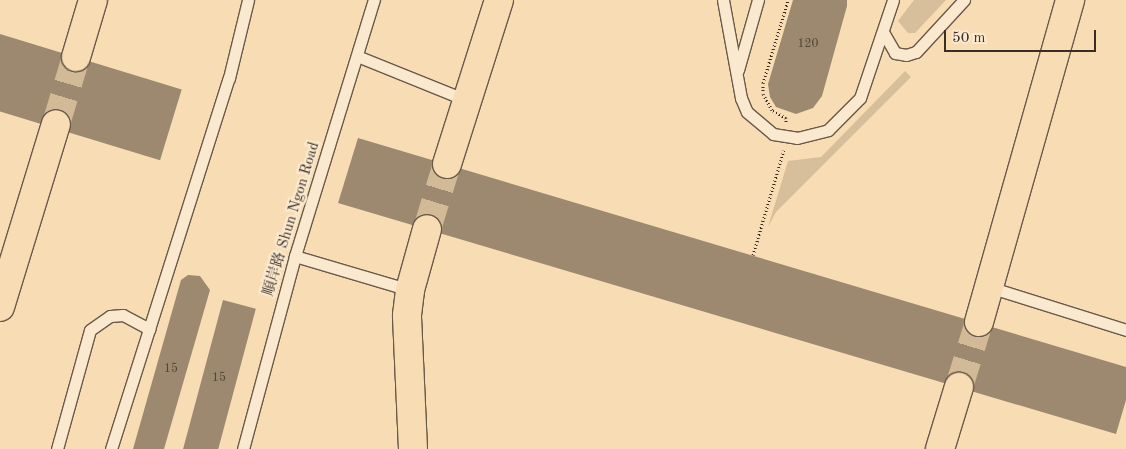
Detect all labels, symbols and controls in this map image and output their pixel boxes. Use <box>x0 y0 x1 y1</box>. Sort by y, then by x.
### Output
scale bar <box>946 20 1098 52</box>
text: 50 m <box>952 31 986 46</box>
house number: 120 <box>798 38 818 52</box>
street label: 順岸路 Shun Ngon Road <box>260 140 324 298</box>
house number: 15 <box>164 363 178 377</box>
house number: 15 <box>212 372 226 386</box>

